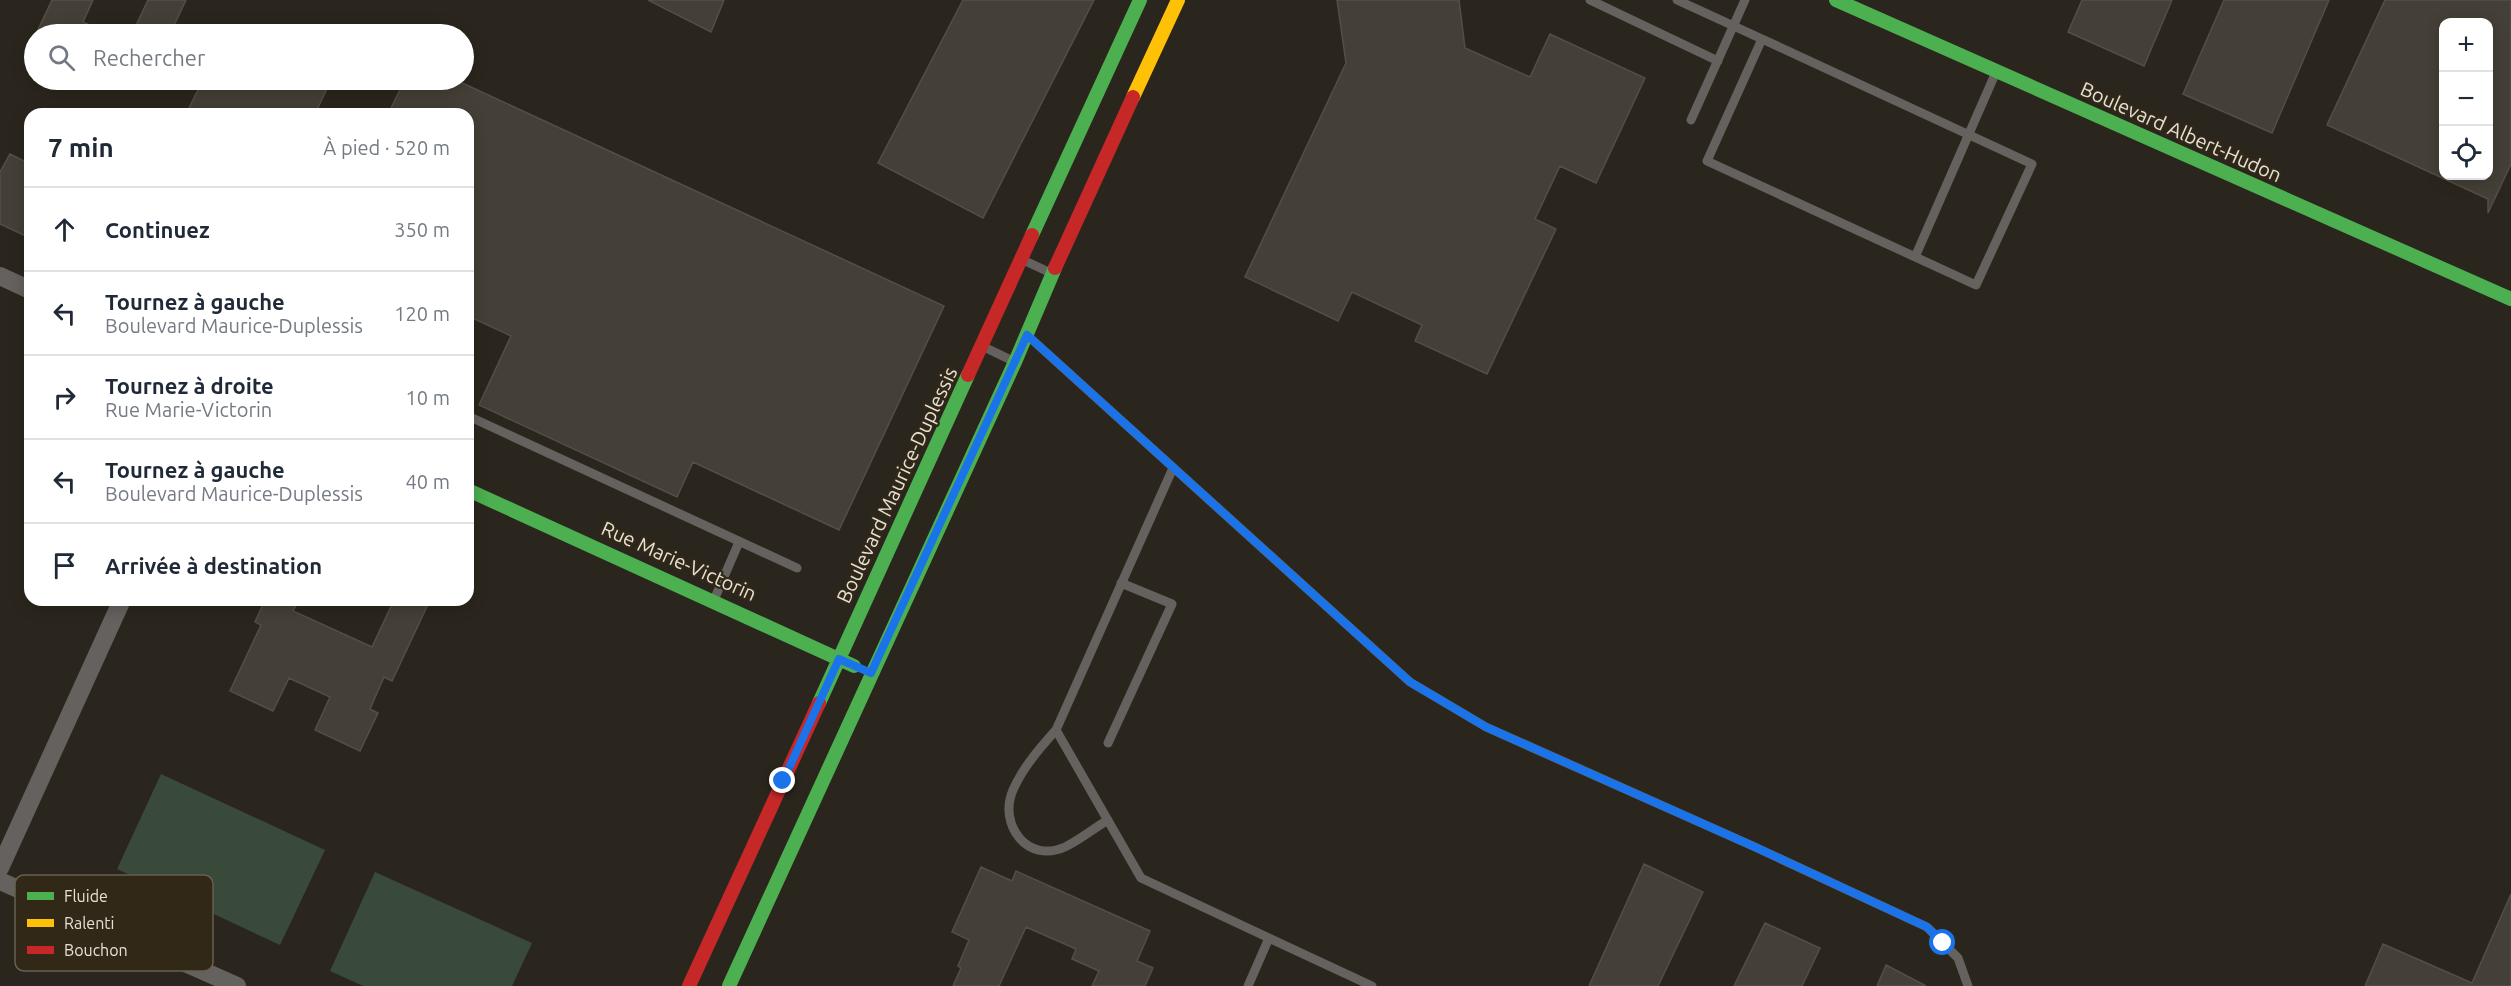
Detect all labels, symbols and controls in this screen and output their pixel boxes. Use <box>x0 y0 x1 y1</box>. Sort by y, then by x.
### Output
map controls <box>2439 18 2493 180</box>
button: + <box>2439 18 2493 72</box>
search box <box>24 24 474 90</box>
icon: search <box>45 41 78 74</box>
text: Rechercher <box>93 45 205 70</box>
button: − <box>2439 72 2493 126</box>
street label: Boulevard Albert-Hudon <box>2077 77 2285 186</box>
button: locate <box>2439 126 2493 180</box>
text: 7 min <box>48 133 114 162</box>
text: À pied · 520 m <box>323 136 450 159</box>
icon: ahead <box>48 213 81 246</box>
text: Continuez <box>105 217 210 242</box>
text: 350 m <box>394 218 450 241</box>
text: Tournez à gauche <box>105 289 285 314</box>
icon: left <box>48 297 81 330</box>
text: 120 m <box>394 302 450 325</box>
text: Boulevard Maurice-Duplessis <box>105 314 363 337</box>
street label: Boulevard Maurice-Duplessis <box>832 363 961 607</box>
text: Tournez à droite <box>105 373 274 398</box>
icon: right <box>48 381 81 414</box>
text: 10 m <box>406 386 450 409</box>
text: Rue Marie-Victorin <box>105 398 272 421</box>
text: Tournez à gauche <box>105 457 285 482</box>
icon: left <box>48 465 81 498</box>
text: 40 m <box>406 470 450 493</box>
text: Boulevard Maurice-Duplessis <box>105 482 363 505</box>
street label: Rue Marie-Victorin <box>598 516 760 605</box>
icon: arrive <box>48 549 81 582</box>
text: Arrivée à destination <box>105 553 322 578</box>
route end <box>769 767 795 793</box>
legend <box>15 875 213 971</box>
text: Fluide <box>64 887 108 905</box>
text: Ralenti <box>64 914 115 932</box>
route start <box>1929 929 1955 955</box>
text: Bouchon <box>64 941 128 959</box>

